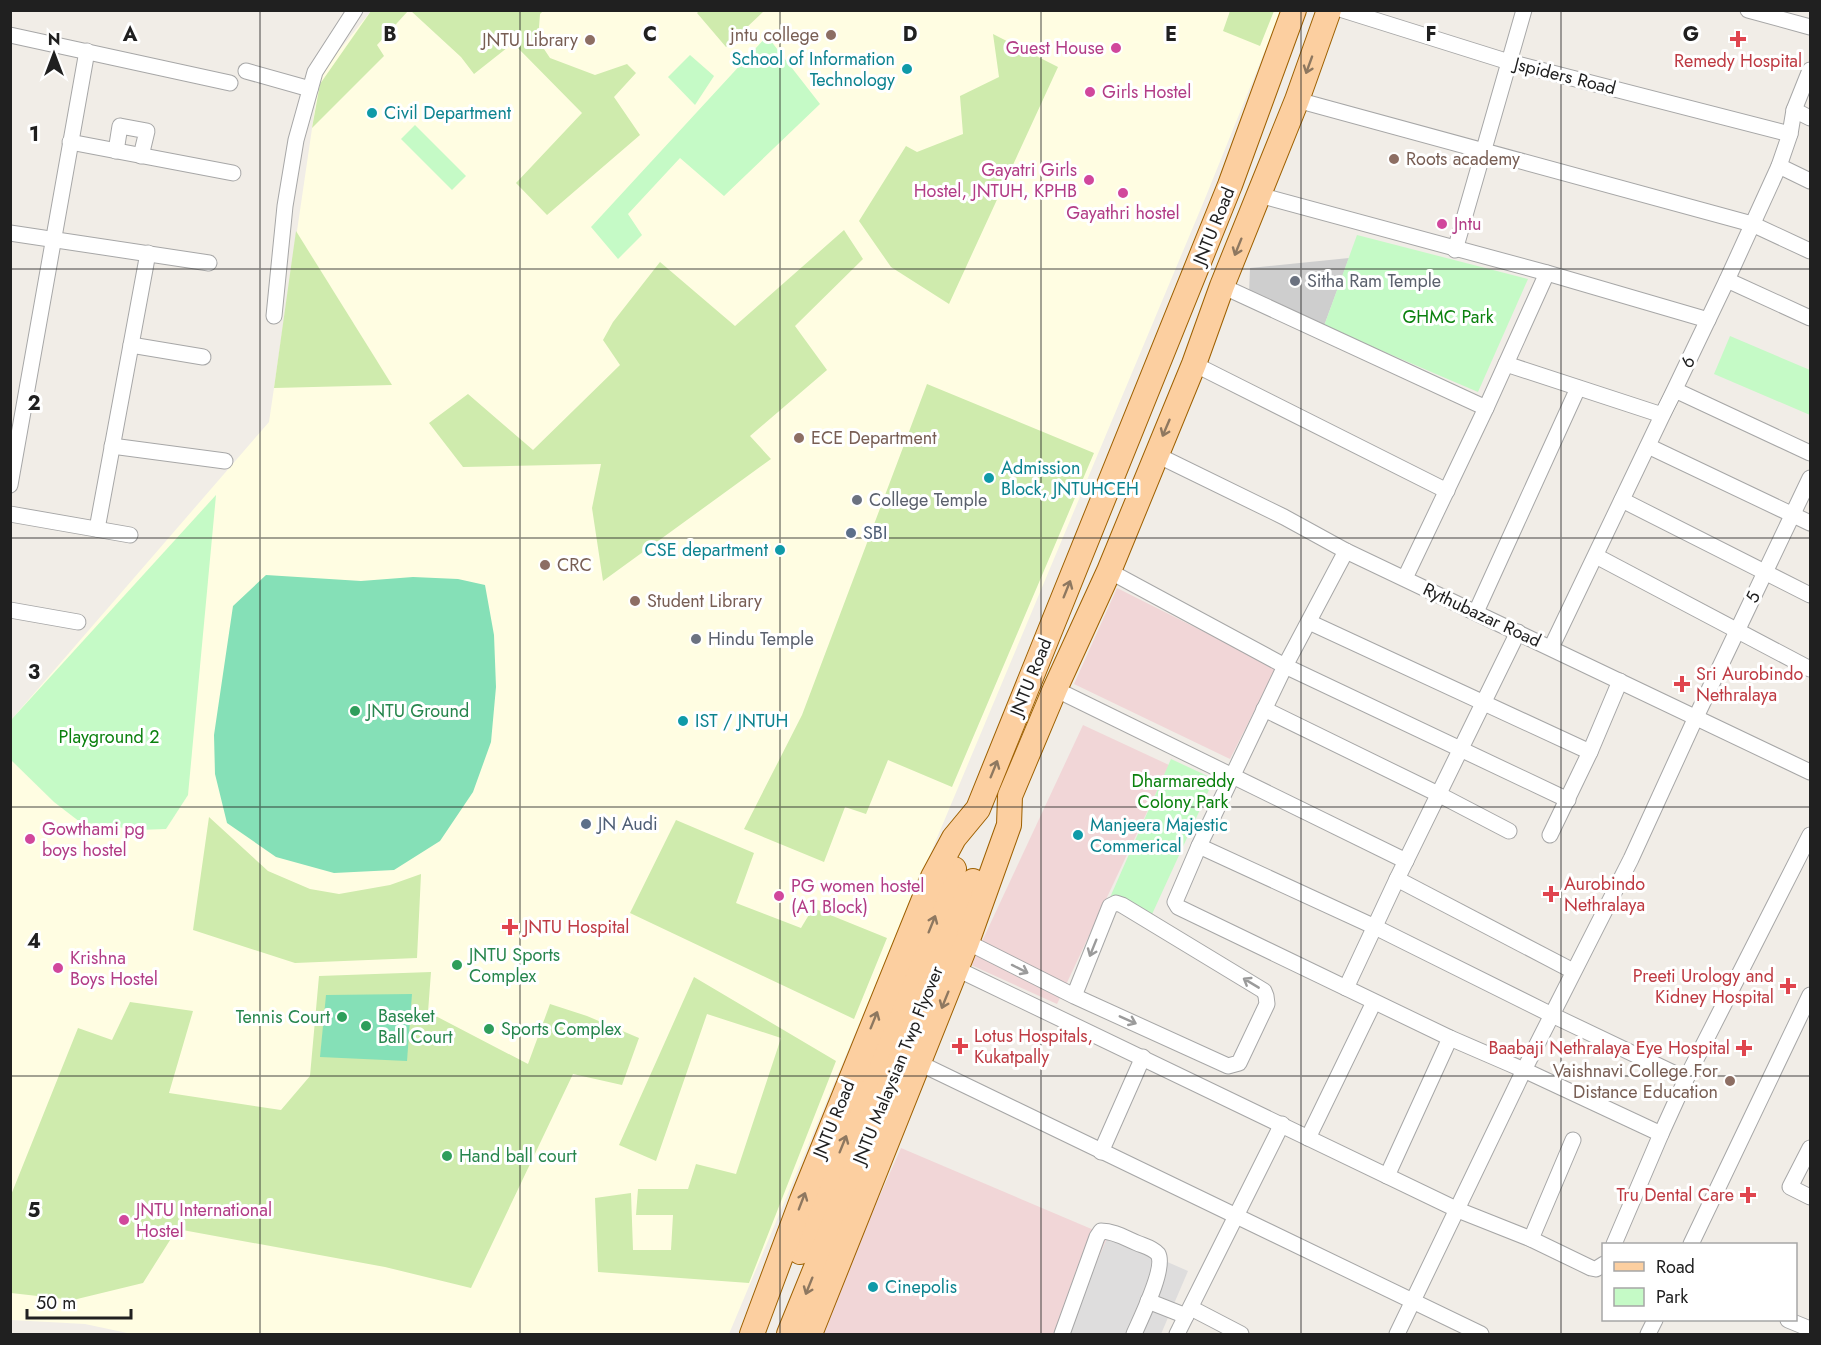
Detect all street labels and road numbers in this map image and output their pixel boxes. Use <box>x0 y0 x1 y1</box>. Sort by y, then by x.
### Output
street label: Jspiders Road <box>1510 50 1618 101</box>
street label: JNTU Road <box>1186 183 1241 271</box>
street label: 6 <box>1674 352 1702 372</box>
street label: Rythubazar Road <box>1419 576 1545 654</box>
street label: 5 <box>1739 587 1767 607</box>
street label: JNTU Road <box>1003 634 1058 722</box>
street label: JNTU Malaysian Twp Flyover <box>846 961 950 1170</box>
street label: JNTU Road <box>806 1076 861 1164</box>

